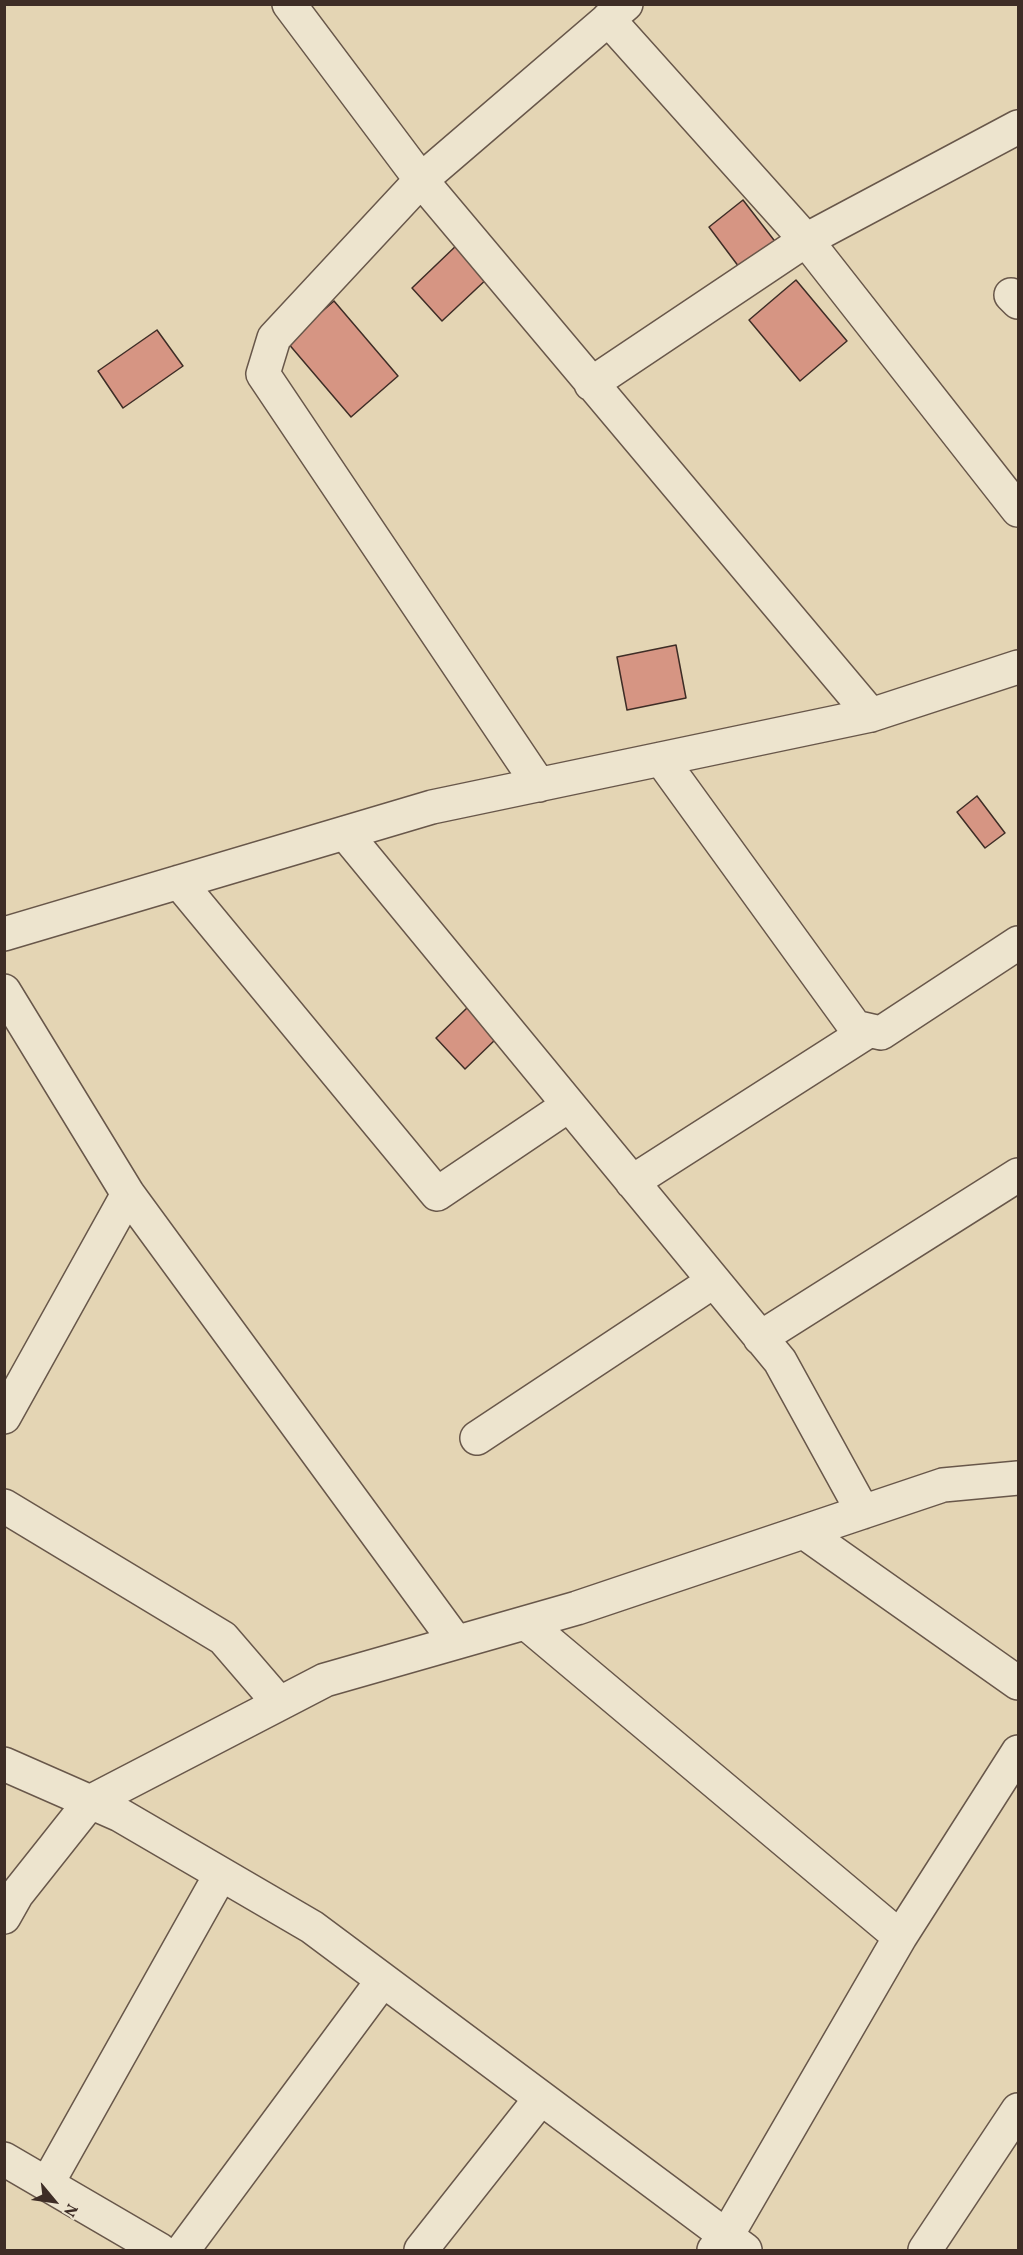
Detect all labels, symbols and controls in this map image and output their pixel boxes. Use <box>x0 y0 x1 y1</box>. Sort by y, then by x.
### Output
north arrow <box>24 2171 84 2231</box>
text: N <box>57 2199 82 2220</box>

